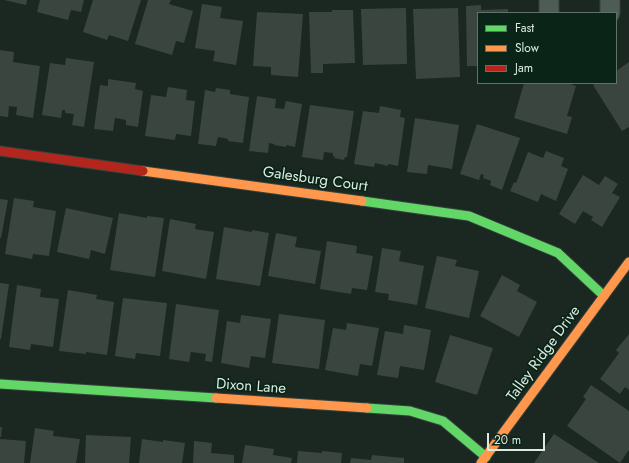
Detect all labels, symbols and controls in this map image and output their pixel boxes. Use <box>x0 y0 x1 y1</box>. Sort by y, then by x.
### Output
legend <box>477 12 617 84</box>
text: Fast <box>515 19 534 37</box>
text: Slow <box>515 39 539 57</box>
text: Jam <box>515 59 533 77</box>
street label: Galesburg Court <box>261 164 369 196</box>
street label: Talley Ridge Drive <box>503 303 585 405</box>
street label: Dixon Lane <box>215 376 287 398</box>
scale bar <box>489 425 547 451</box>
text: 20 m <box>494 431 521 449</box>

